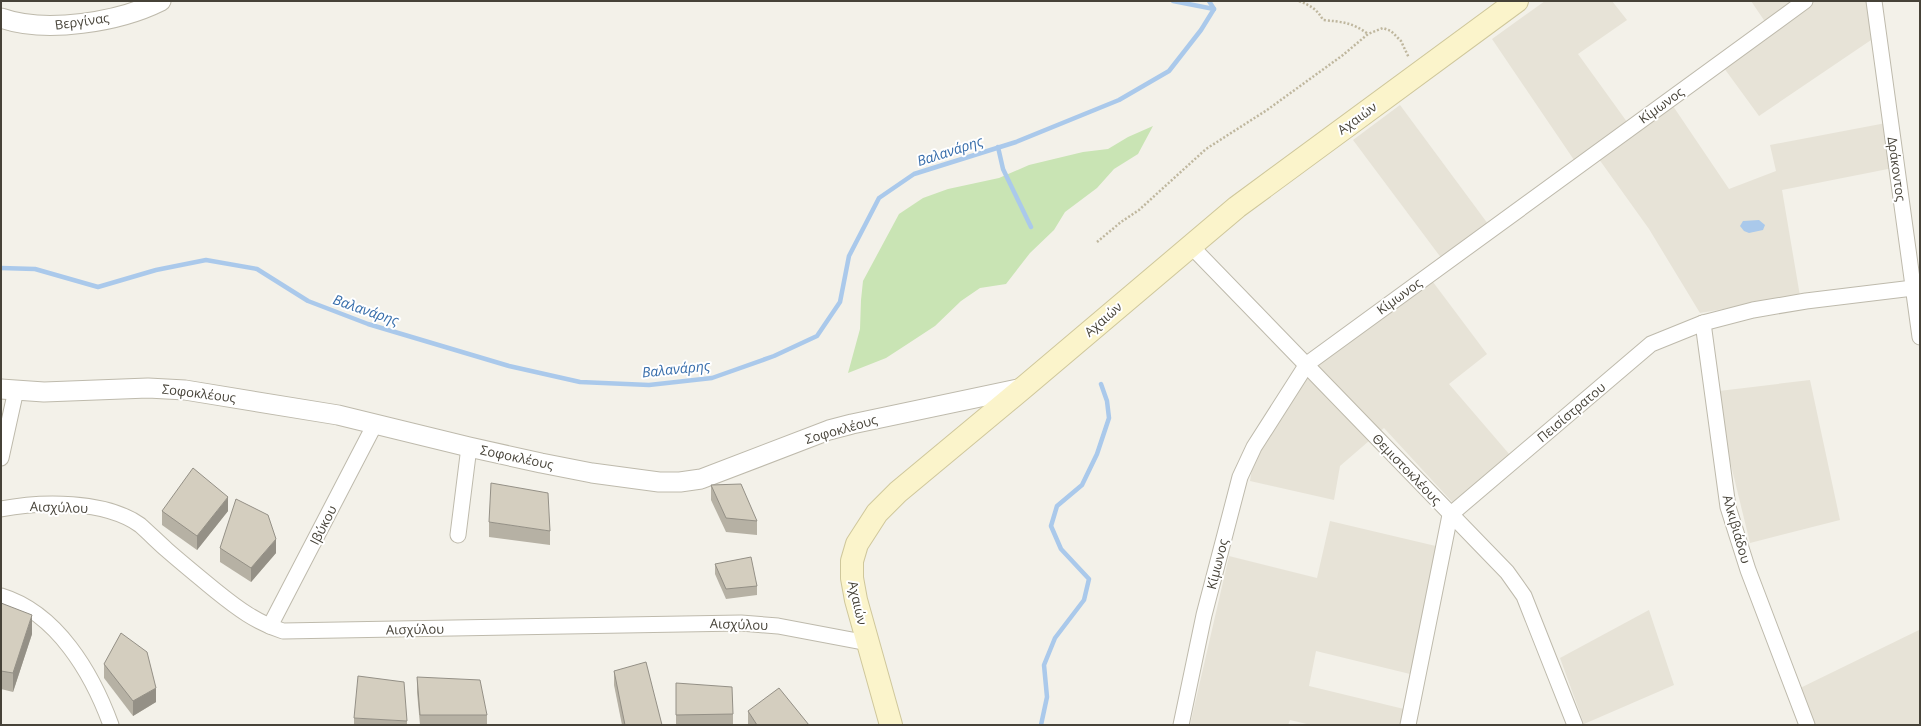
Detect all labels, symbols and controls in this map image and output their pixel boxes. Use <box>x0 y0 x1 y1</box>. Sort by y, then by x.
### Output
street label: Βεργίνας <box>54 8 110 34</box>
street label: Κίμωνος <box>1635 83 1687 127</box>
street label: Αχαιών <box>1334 98 1380 138</box>
water label: Βαλανάρης <box>914 131 986 170</box>
street label: Δράκοντος <box>1884 135 1910 203</box>
street label: Κίμωνος <box>1373 274 1425 318</box>
water label: Βαλανάρης <box>331 289 402 330</box>
street label: Αχαιών <box>1080 298 1126 340</box>
water label: Βαλανάρης <box>641 355 712 382</box>
street label: Πεισίστρατου <box>1533 378 1609 446</box>
street label: Σοφοκλέους <box>161 380 237 406</box>
street label: Σοφοκλέους <box>803 410 879 448</box>
street label: Θεμιστοκλέους <box>1368 429 1446 509</box>
street label: Σοφοκλέους <box>479 440 555 474</box>
street label: Αλκιβιάδου <box>1719 493 1755 565</box>
street label: Αισχύλου <box>30 497 89 517</box>
street label: Ιβύκου <box>305 502 341 548</box>
street label: Κίμωνος <box>1202 537 1232 591</box>
street label: Αχαιών <box>844 579 872 627</box>
street label: Αισχύλου <box>710 614 769 634</box>
street label: Αισχύλου <box>386 619 444 639</box>

